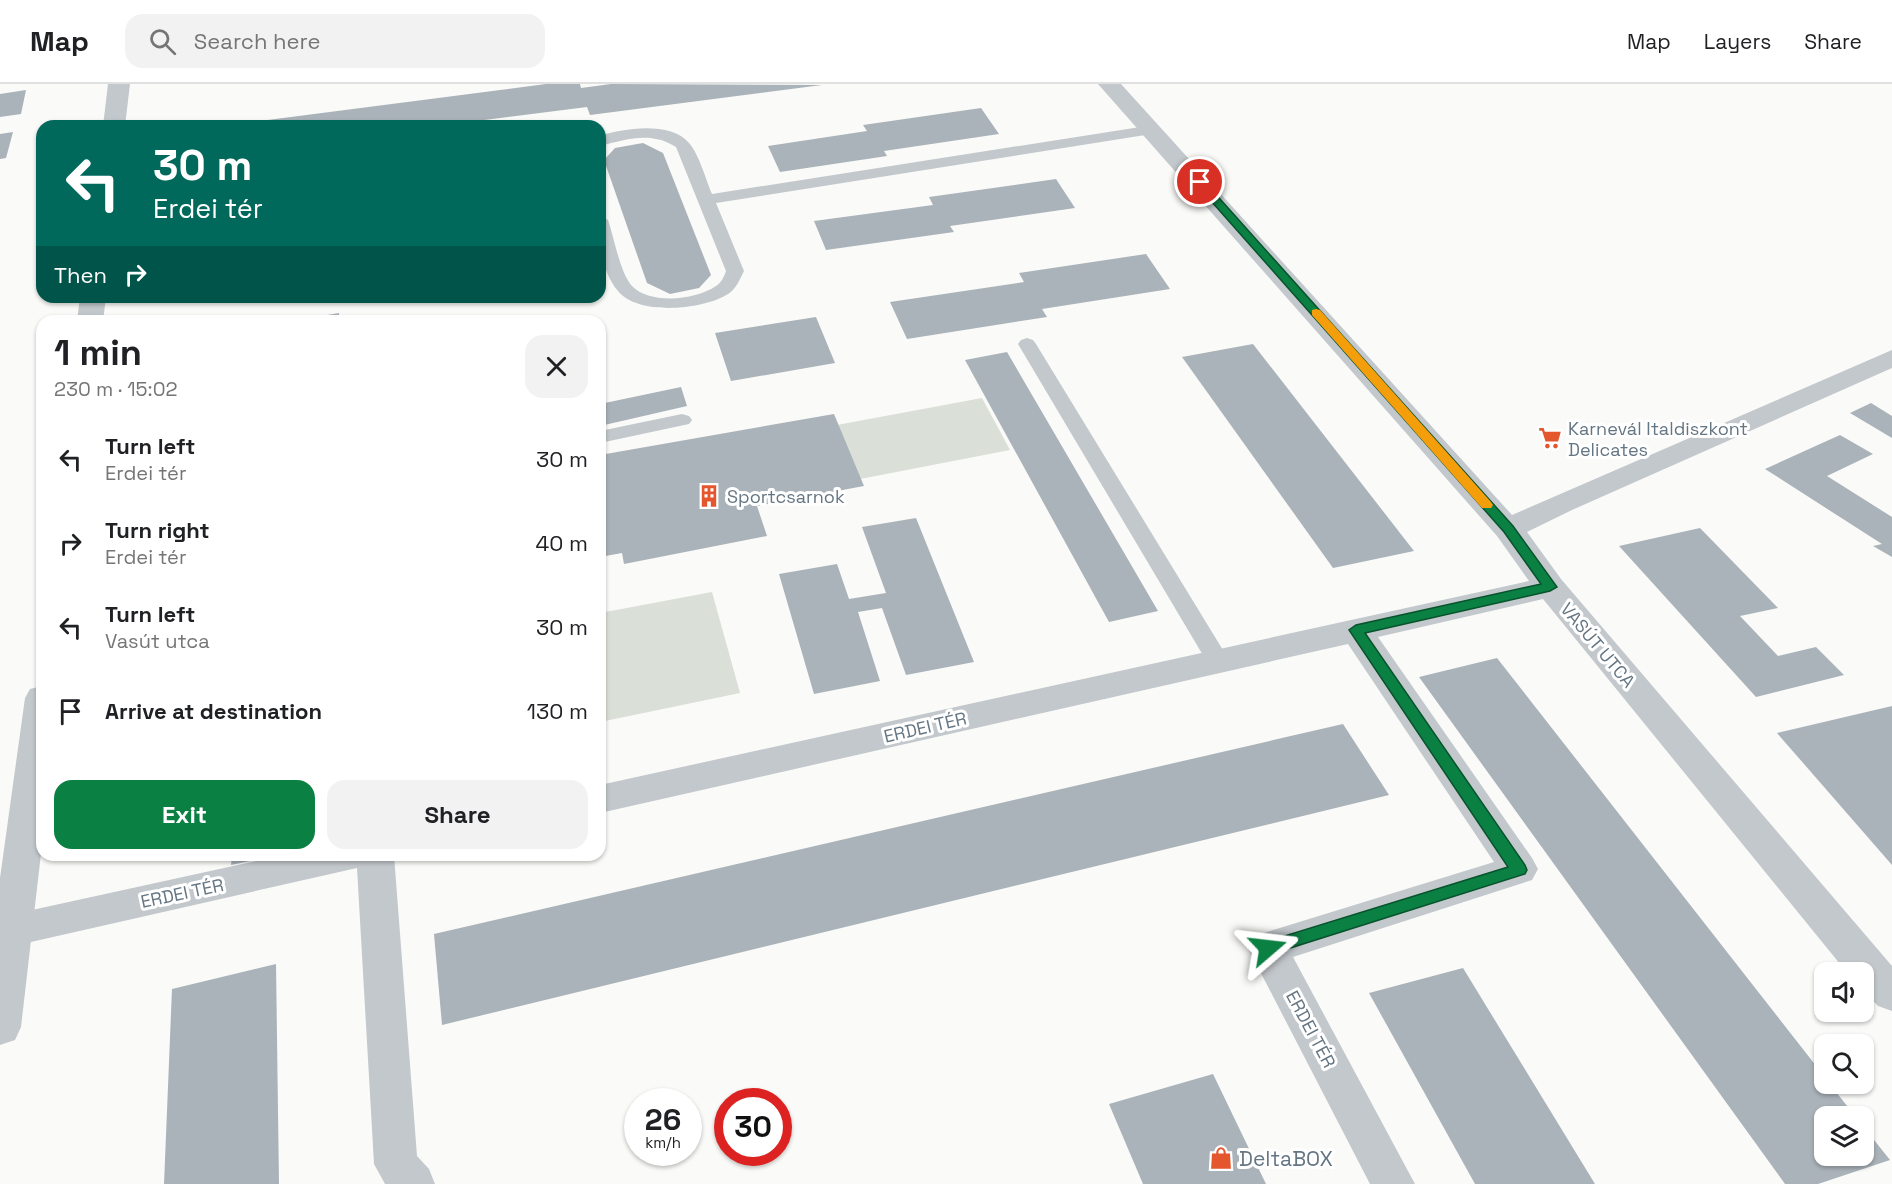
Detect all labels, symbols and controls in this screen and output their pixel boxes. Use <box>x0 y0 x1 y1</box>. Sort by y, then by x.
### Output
search box <box>125 14 545 68</box>
text: Map <box>30 23 89 59</box>
icon: search <box>146 25 179 58</box>
text: Search here <box>194 27 321 55</box>
text: Map <box>1627 28 1671 55</box>
text: Layers <box>1704 28 1771 55</box>
text: Share <box>1804 28 1862 55</box>
text: 30 m <box>153 139 252 192</box>
icon: left <box>54 144 132 222</box>
pin <box>1174 156 1225 207</box>
icon: arrive <box>1183 165 1216 198</box>
text: Erdei tér <box>153 191 263 226</box>
icon: right <box>119 258 152 291</box>
text: Then <box>54 261 107 289</box>
text: 1 min <box>54 330 142 376</box>
button: close <box>525 335 588 398</box>
text: 230 m · 15:02 <box>54 376 178 402</box>
place label: Karnevál Italdiszkont Delicates <box>1568 417 1748 461</box>
supermarket icon: Karnevál Italdiszkont Delicates <box>1537 425 1563 451</box>
text: Turn left <box>105 432 195 460</box>
icon: left <box>54 443 87 476</box>
text: 30 m <box>536 445 588 473</box>
text: Erdei tér <box>105 460 186 486</box>
building icon: Sportcsarnok <box>696 483 722 509</box>
place label: Sportcsarnok <box>727 485 845 508</box>
text: Turn right <box>105 516 210 544</box>
icon: right <box>54 527 87 560</box>
text: 40 m <box>536 529 588 557</box>
text: Erdei tér <box>105 544 186 570</box>
street label: VASÚT UTCA <box>1556 598 1640 692</box>
text: Turn left <box>105 600 195 628</box>
icon: left <box>54 611 87 644</box>
text: 30 m <box>536 613 588 641</box>
text: Vasút utca <box>105 628 210 654</box>
icon: arrive <box>54 695 87 728</box>
text: Arrive at destination <box>105 697 322 725</box>
text: 130 m <box>527 697 588 725</box>
street label: ERDEI TÉR <box>881 706 969 748</box>
button: Exit <box>54 780 315 849</box>
button: Share <box>327 780 588 849</box>
street label: ERDEI TÉR <box>138 873 226 913</box>
position arrow <box>1236 916 1300 980</box>
map controls <box>1814 962 1874 1166</box>
button: sound <box>1814 962 1874 1022</box>
street label: ERDEI TÉR <box>1281 986 1341 1072</box>
button: search <box>1814 1034 1874 1094</box>
speed limit sign: 30 <box>714 1088 792 1166</box>
text: 26 <box>645 1100 681 1139</box>
button: layers <box>1814 1106 1874 1166</box>
text: km/h <box>645 1133 681 1152</box>
shop icon: DeltaBOX <box>1208 1145 1234 1171</box>
place label: DeltaBOX <box>1239 1145 1333 1172</box>

